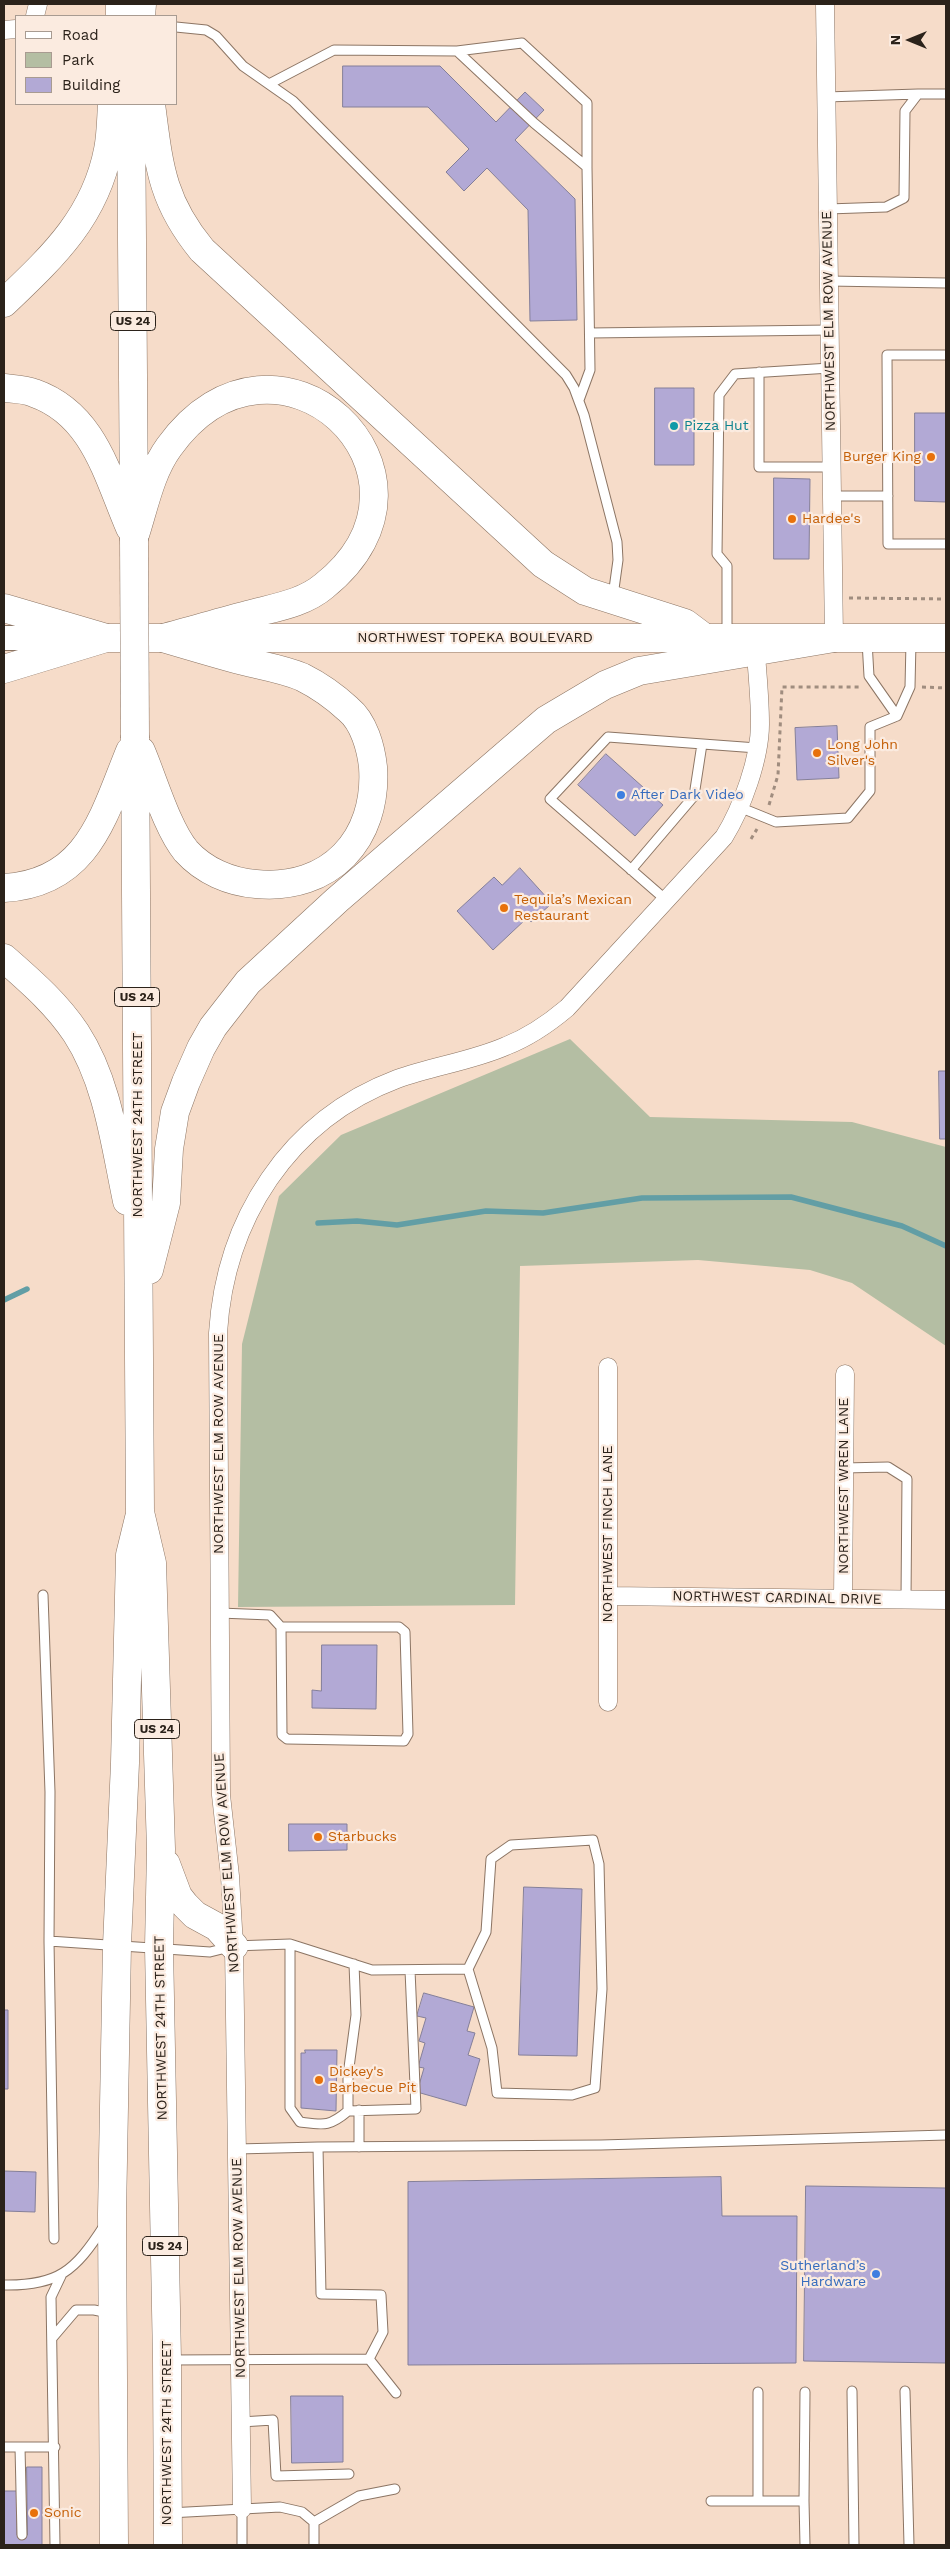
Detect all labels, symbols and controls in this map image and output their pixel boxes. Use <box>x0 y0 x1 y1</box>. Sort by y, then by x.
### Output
legend <box>15 15 178 105</box>
north arrow <box>885 15 935 65</box>
text: Road <box>62 26 99 44</box>
text: N <box>887 35 903 45</box>
text: Park <box>62 51 94 69</box>
text: Building <box>62 76 120 94</box>
street label: NORTHWEST ELM ROW AVENUE <box>819 211 839 431</box>
road number: US 24 <box>110 312 156 331</box>
place label: Pizza Hut <box>684 418 749 434</box>
marker: Pizza Hut <box>668 420 680 432</box>
place label: Burger King <box>843 449 921 465</box>
marker: Burger King <box>925 451 937 463</box>
place label: Hardee's <box>802 511 861 527</box>
marker: Hardee's <box>786 513 798 525</box>
street label: NORTHWEST TOPEKA BOULEVARD <box>357 630 593 646</box>
place label: Long John Silver's <box>827 737 898 770</box>
marker: Long John Silver's <box>811 747 823 759</box>
place label: After Dark Video <box>631 787 744 803</box>
marker: After Dark Video <box>615 789 627 801</box>
place label: Tequila’s Mexican Restaurant <box>514 892 632 924</box>
marker: Tequila’s Mexican Restaurant <box>498 902 510 914</box>
road number: US 24 <box>114 988 160 1006</box>
street label: NORTHWEST 24TH STREET <box>130 1033 146 1217</box>
street label: NORTHWEST ELM ROW AVENUE <box>211 1334 227 1554</box>
street label: NORTHWEST WREN LANE <box>836 1398 852 1574</box>
street label: NORTHWEST FINCH LANE <box>600 1445 616 1623</box>
street label: NORTHWEST CARDINAL DRIVE <box>672 1588 882 1608</box>
road number: US 24 <box>134 1720 180 1738</box>
street label: NORTHWEST ELM ROW AVENUE <box>211 1753 243 1973</box>
place label: Starbucks <box>328 1829 397 1845</box>
marker: Starbucks <box>312 1831 324 1843</box>
street label: NORTHWEST 24TH STREET <box>151 1935 171 2121</box>
place label: Dickey's Barbecue Pit <box>329 2064 416 2096</box>
marker: Dickey's Barbecue Pit <box>313 2074 325 2086</box>
street label: NORTHWEST ELM ROW AVENUE <box>229 2158 249 2378</box>
road number: US 24 <box>142 2236 188 2256</box>
place label: Sutherland’s Hardware <box>780 2258 866 2290</box>
marker: Sutherland’s Hardware <box>870 2268 882 2280</box>
street label: NORTHWEST 24TH STREET <box>159 2341 175 2525</box>
place label: Sonic <box>44 2505 82 2521</box>
marker: Sonic <box>28 2507 40 2519</box>

